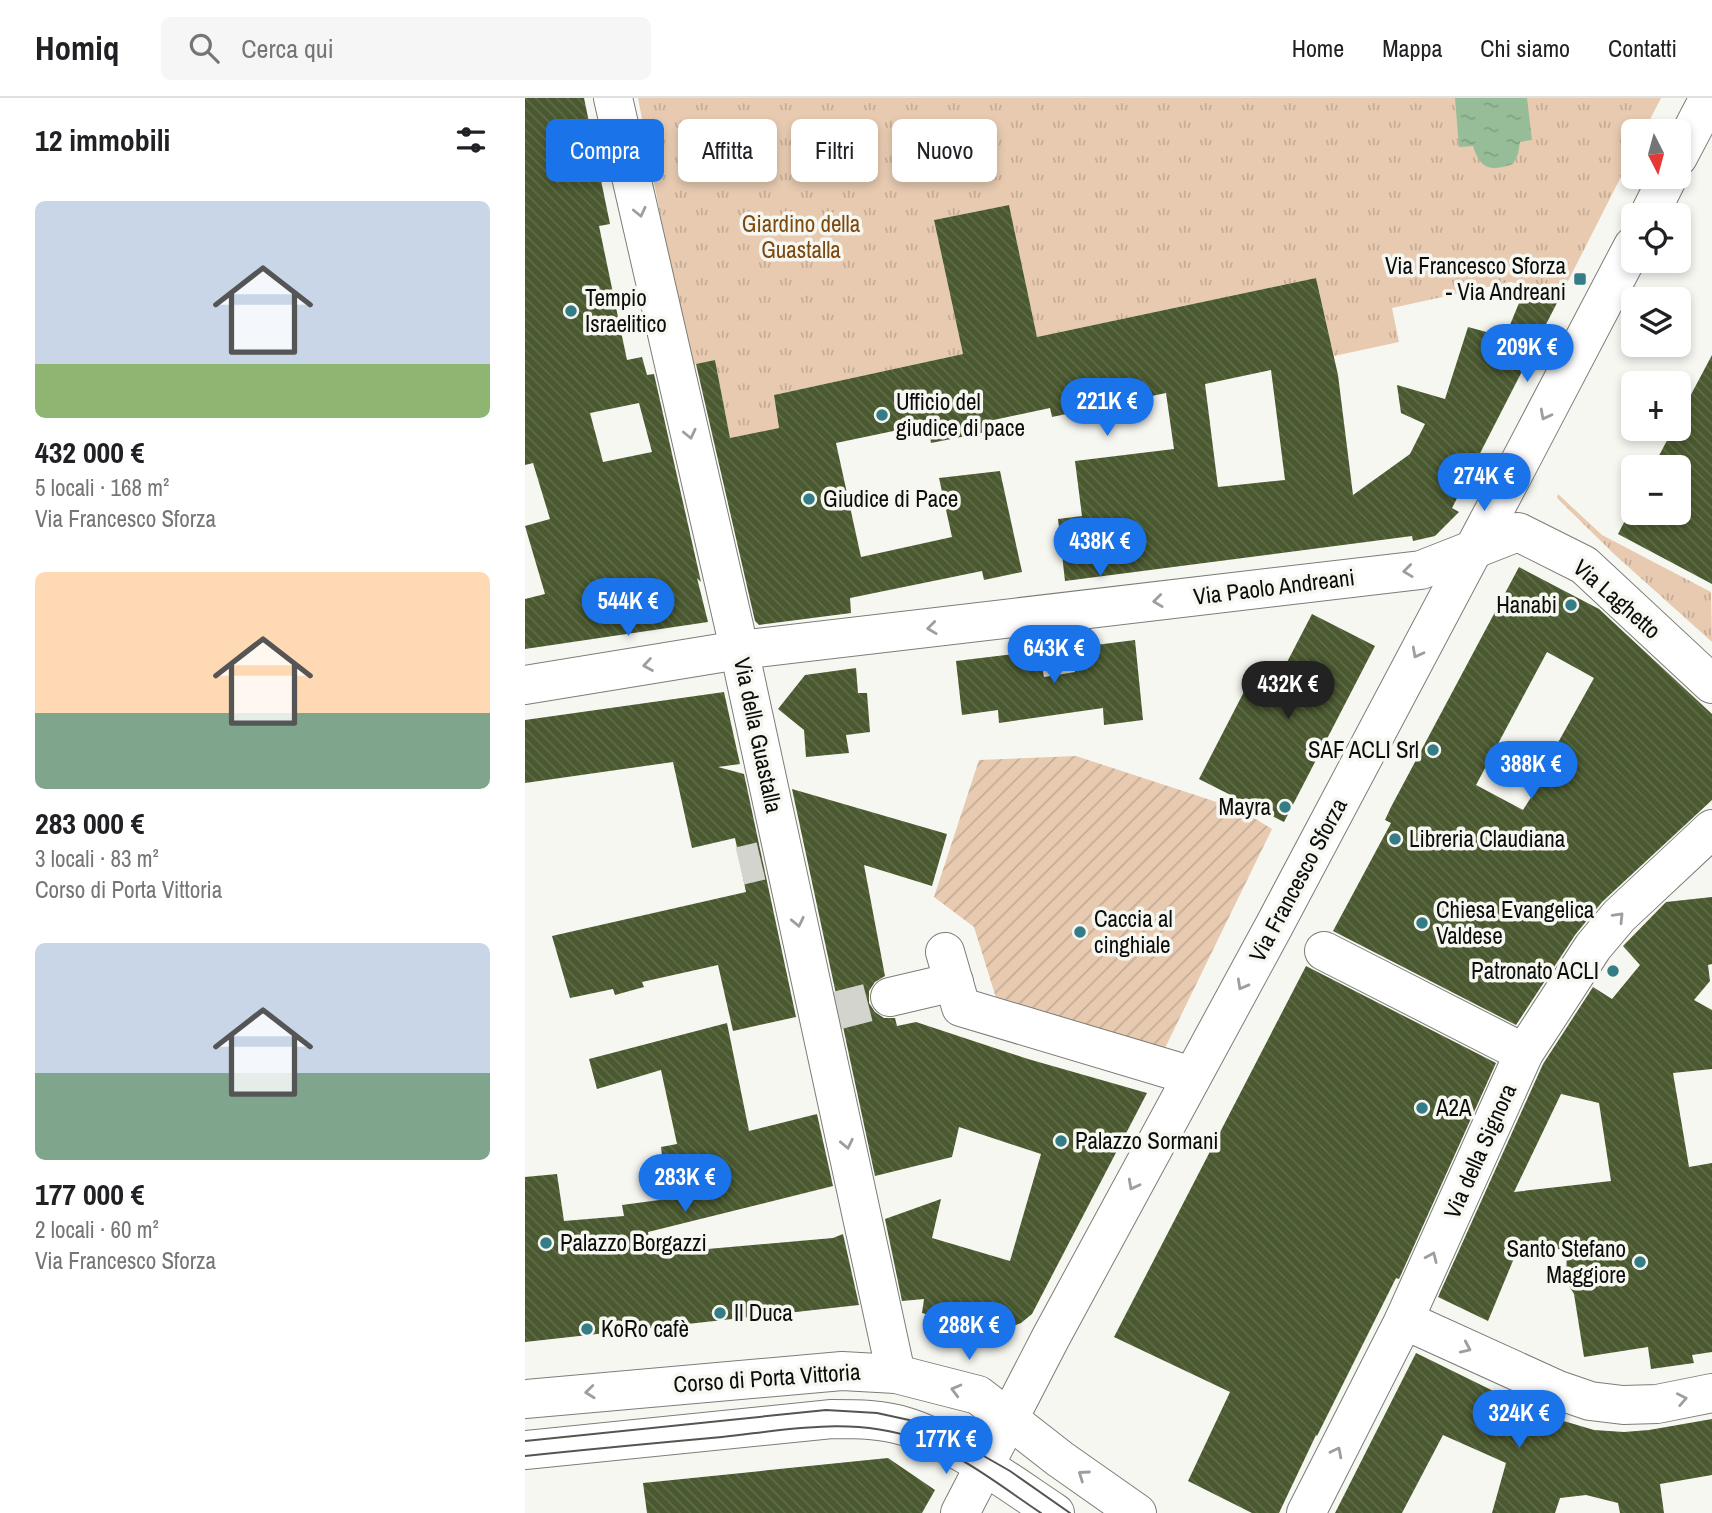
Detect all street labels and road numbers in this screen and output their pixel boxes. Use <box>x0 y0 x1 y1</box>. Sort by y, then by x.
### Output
street label: Via Laghetto <box>1567 552 1668 645</box>
street label: Via Paolo Andreani <box>1192 561 1356 612</box>
street label: Via della Guastalla <box>727 654 790 816</box>
street label: Via Francesco Sforza <box>1241 792 1354 967</box>
street label: Via della Signora <box>1436 1078 1523 1223</box>
street label: Corso di Porta Vittoria <box>672 1355 862 1399</box>

